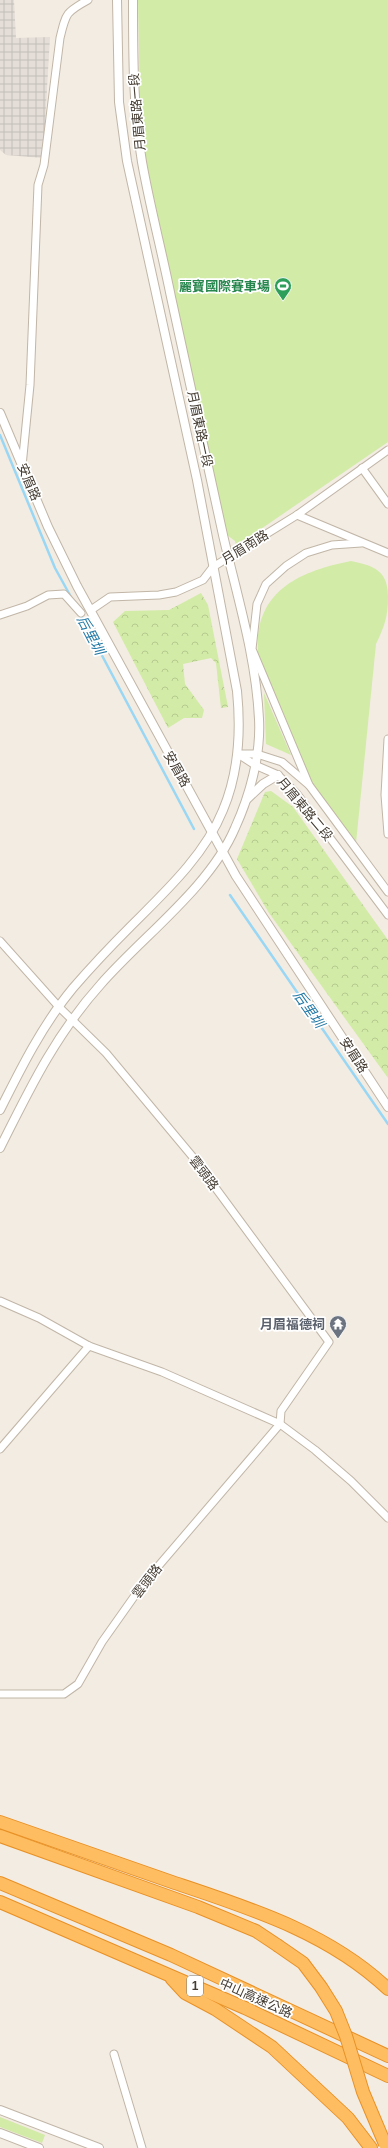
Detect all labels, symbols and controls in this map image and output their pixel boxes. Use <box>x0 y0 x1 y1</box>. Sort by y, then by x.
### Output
street label: 月眉東路一段 <box>126 72 148 152</box>
sports icon: 麗寶國際賽車場 <box>273 276 293 301</box>
place label: 麗寶國際賽車場 <box>179 279 270 294</box>
street label: 月眉東路一段 <box>185 389 215 469</box>
street label: 安眉路 <box>14 461 44 503</box>
street label: 月眉南路 <box>219 527 271 567</box>
water label: 后里圳 <box>74 613 109 659</box>
street label: 安眉路 <box>161 748 193 790</box>
street label: 月眉東路二段 <box>274 774 336 844</box>
water label: 后里圳 <box>290 987 329 1032</box>
street label: 安眉路 <box>337 1035 371 1075</box>
street label: 雲頭路 <box>186 1153 222 1193</box>
temple icon: 月眉福德祠 <box>328 1314 348 1339</box>
place label: 月眉福德祠 <box>260 1317 325 1332</box>
street label: 雲頭路 <box>129 1561 165 1601</box>
street label: 中山高速公路 <box>217 1975 295 2021</box>
road number: 1 <box>187 1976 203 1996</box>

